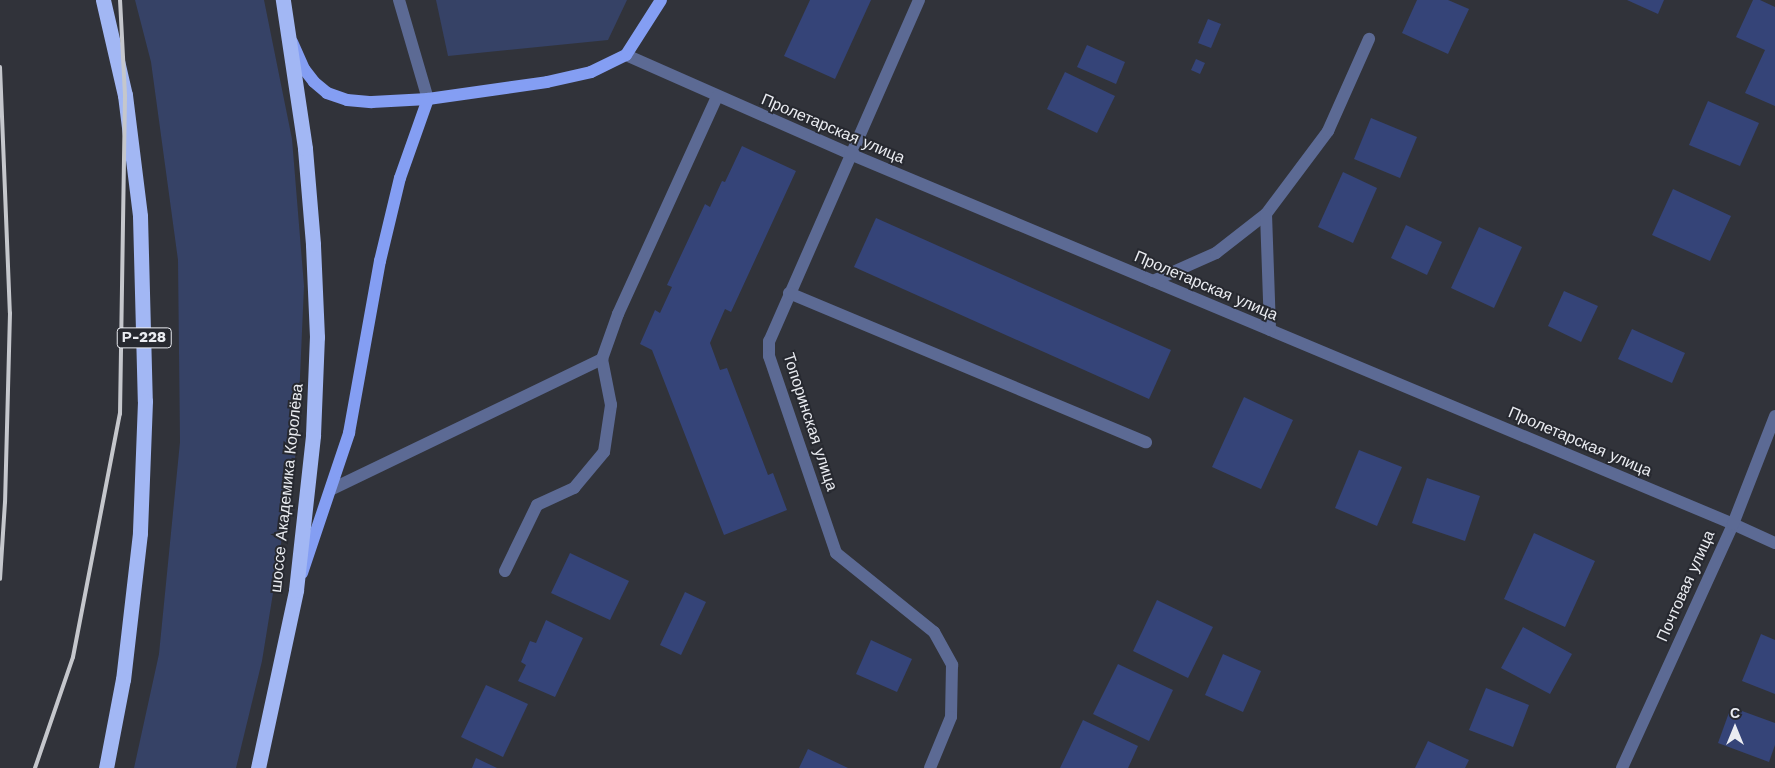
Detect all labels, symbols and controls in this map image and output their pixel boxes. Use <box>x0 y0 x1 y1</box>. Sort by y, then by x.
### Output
street label: Пролетарская улица <box>758 90 908 168</box>
street label: Пролетарская улица <box>1131 247 1281 325</box>
road number: Р-228 <box>116 326 172 350</box>
street label: Топоринская улица <box>779 351 841 493</box>
street label: шоссе Академика Королёва <box>266 383 308 593</box>
street label: Пролетарская улица <box>1505 403 1655 481</box>
street label: Почтовая улица <box>1653 527 1719 645</box>
north arrow <box>1710 703 1760 753</box>
text: С <box>1730 705 1740 721</box>

